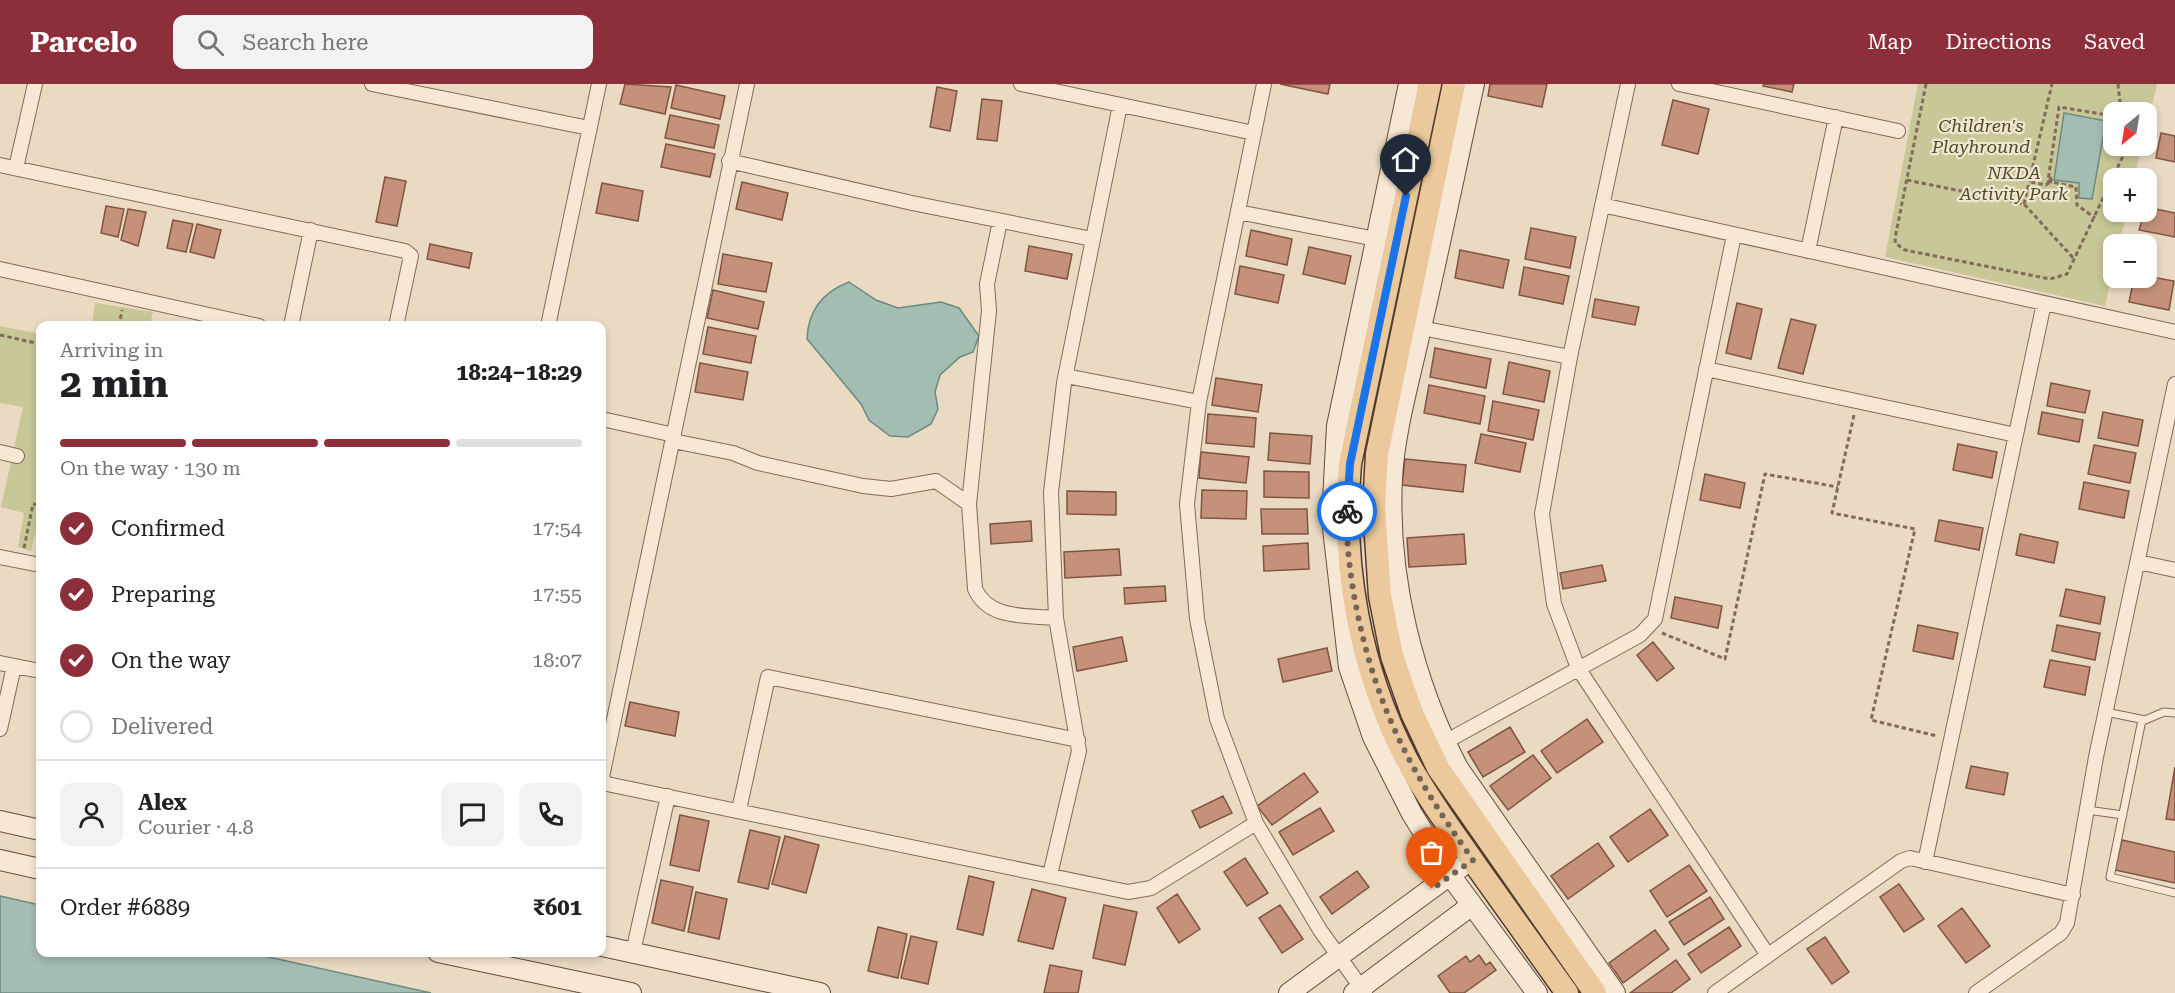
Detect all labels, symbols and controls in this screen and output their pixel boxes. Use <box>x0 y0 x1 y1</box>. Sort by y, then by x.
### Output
search box <box>173 15 593 69</box>
text: Parcelo <box>30 26 137 59</box>
icon: search <box>194 26 227 59</box>
text: Search here <box>242 30 368 55</box>
text: Map <box>1868 30 1912 54</box>
text: Directions <box>1945 30 2051 54</box>
text: Saved <box>2084 30 2145 54</box>
north arrow <box>2103 102 2157 156</box>
map controls <box>2103 102 2157 288</box>
park label: Children's Playhround <box>1931 115 2030 157</box>
pin <box>1380 134 1431 196</box>
icon: home <box>1389 143 1422 176</box>
park label: NKDA Activity Park <box>1959 162 2068 204</box>
button: + <box>2103 168 2157 222</box>
button: − <box>2103 234 2157 288</box>
text: Arriving in <box>60 338 163 362</box>
text: 18:24–18:29 <box>456 360 582 385</box>
text: 2 min <box>60 361 168 407</box>
text: On the way · 130 m <box>60 456 241 480</box>
courier <box>1317 481 1377 541</box>
icon: bike <box>1331 495 1364 528</box>
icon: check <box>60 512 93 545</box>
text: Confirmed <box>111 516 225 541</box>
text: 17:54 <box>532 516 582 540</box>
icon: check <box>60 578 93 611</box>
text: Preparing <box>111 582 215 607</box>
text: 17:55 <box>532 582 582 606</box>
icon: check <box>60 644 93 677</box>
text: On the way <box>111 648 231 673</box>
text: 18:07 <box>532 648 582 672</box>
text: Delivered <box>111 714 213 739</box>
button: person <box>60 783 123 846</box>
button: chat <box>441 783 504 846</box>
button: phone <box>519 783 582 846</box>
text: Alex <box>138 790 187 815</box>
text: Courier · 4.8 <box>138 815 254 839</box>
pin <box>1406 827 1457 889</box>
icon: bag <box>1415 836 1448 869</box>
text: Order #6889 <box>60 895 190 920</box>
text: ₹601 <box>533 895 582 920</box>

